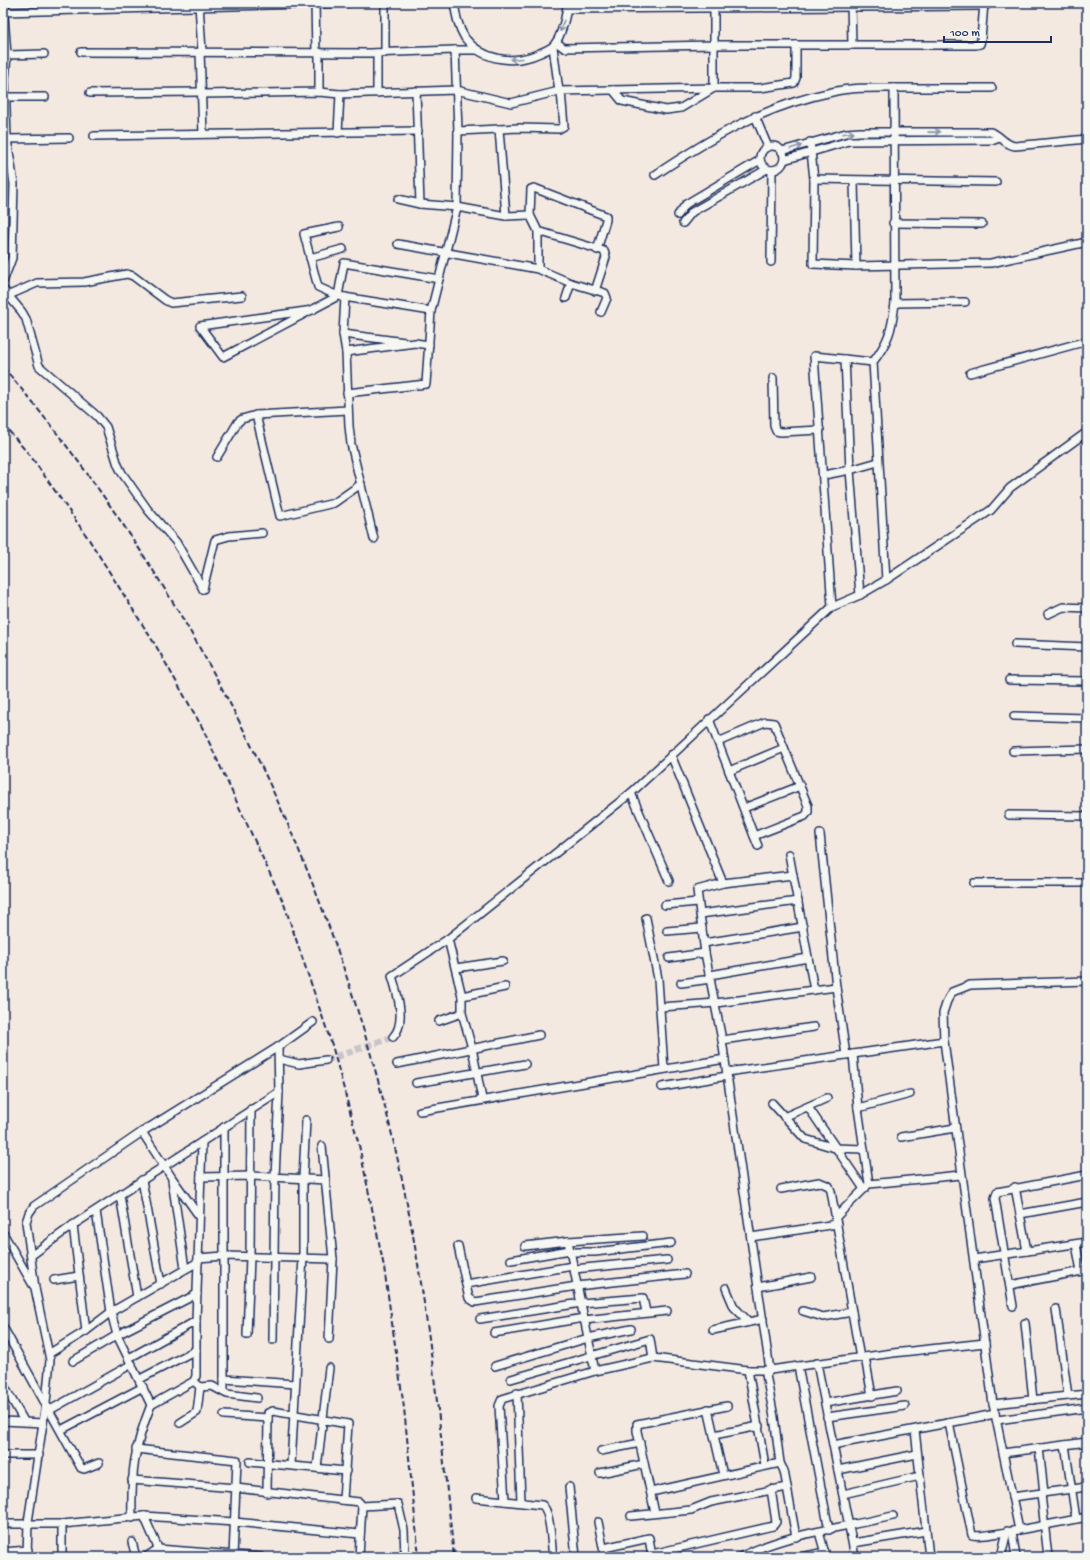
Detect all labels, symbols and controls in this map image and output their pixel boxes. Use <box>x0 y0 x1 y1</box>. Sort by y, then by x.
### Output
scale bar <box>944 18 1051 44</box>
one-way arrow <box>558 19 566 31</box>
text: 100 m <box>949 27 980 41</box>
one-way arrow <box>510 55 523 63</box>
one-way arrow <box>927 128 940 136</box>
one-way arrow <box>841 129 854 137</box>
one-way arrow <box>789 143 802 150</box>

